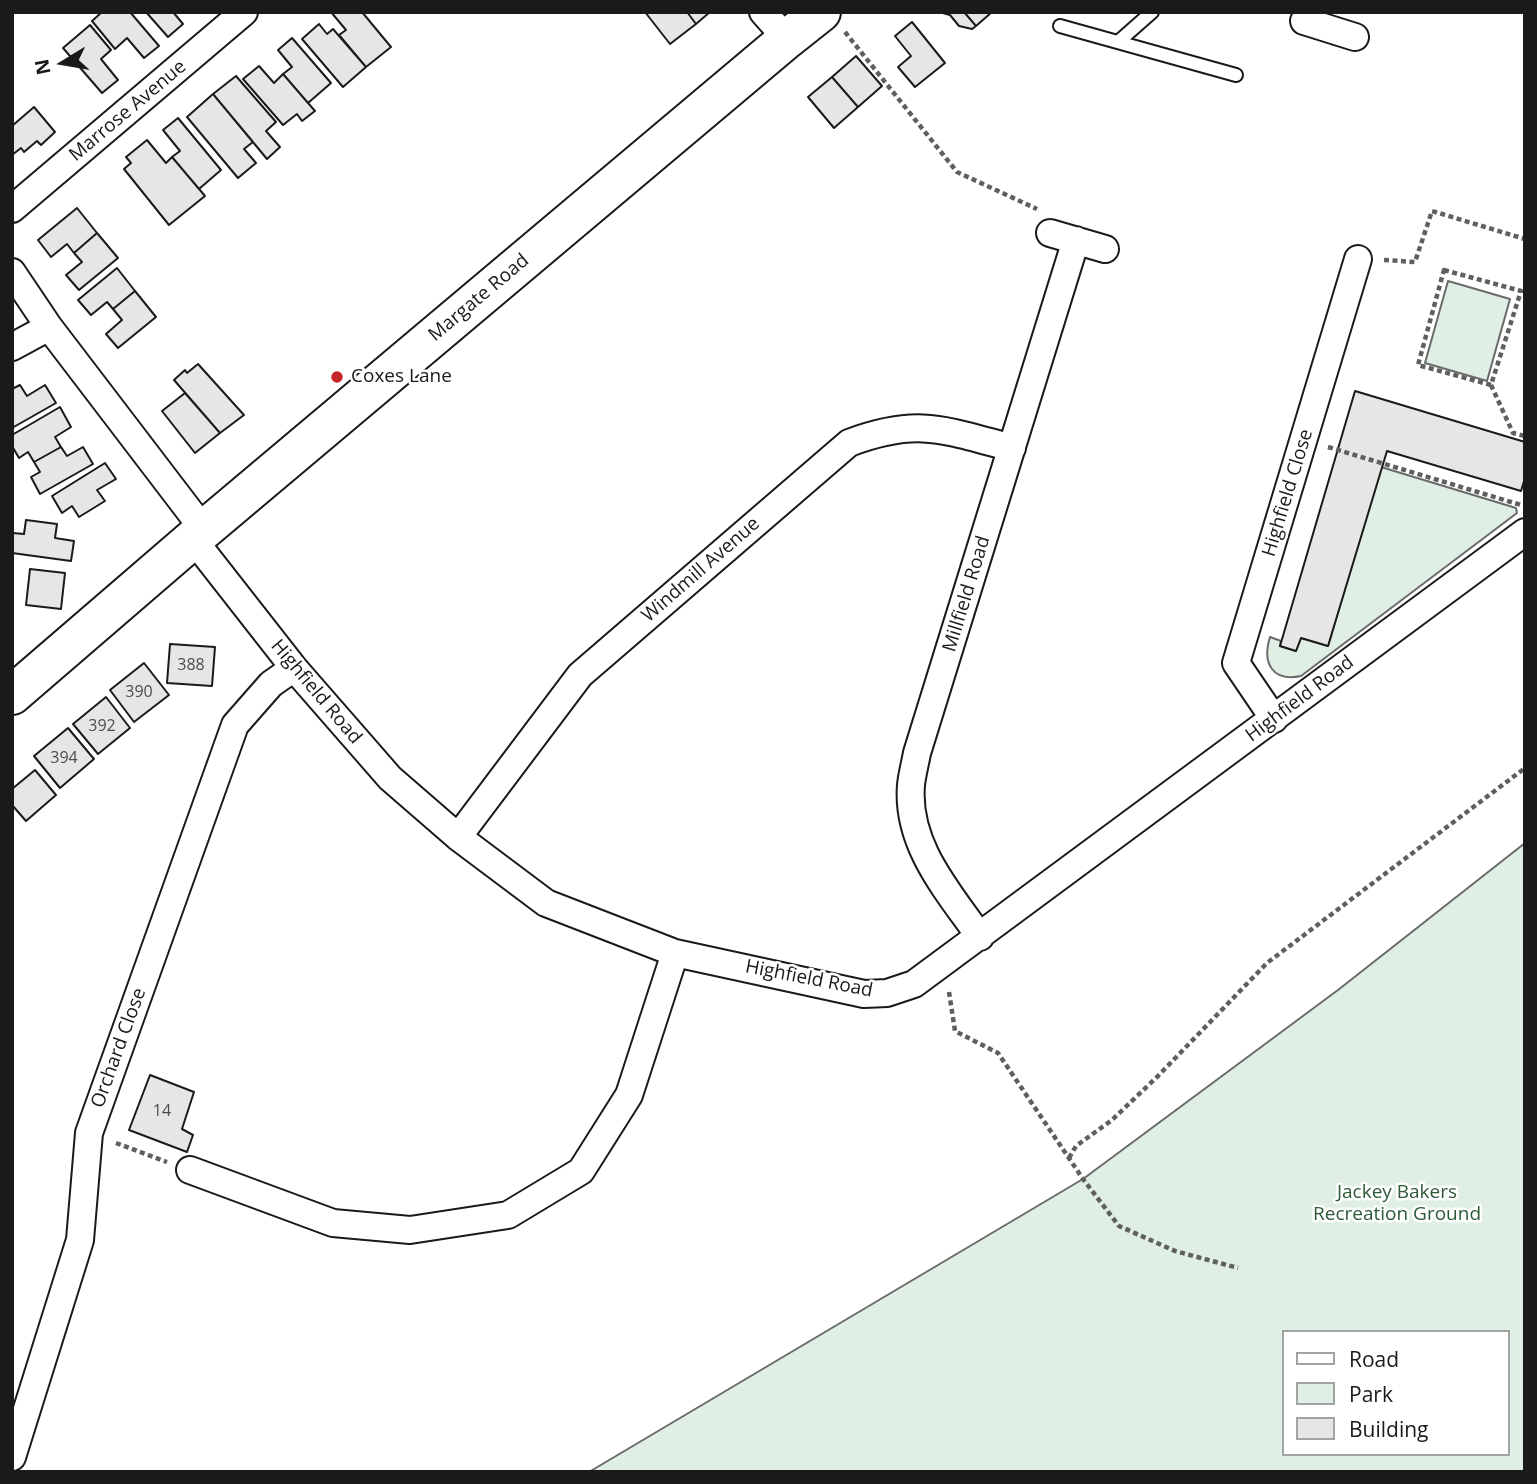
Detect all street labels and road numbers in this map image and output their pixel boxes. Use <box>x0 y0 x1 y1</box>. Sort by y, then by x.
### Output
street label: Marrose Avenue <box>65 56 191 166</box>
street label: Margate Road <box>424 249 534 347</box>
street label: Highfield Close <box>1258 427 1318 559</box>
street label: Windmill Avenue <box>637 513 765 627</box>
street label: Millfield Road <box>939 533 995 655</box>
street label: Highfield Road <box>266 635 366 749</box>
street label: Highfield Road <box>1241 651 1359 747</box>
street label: Highfield Road <box>743 955 875 1003</box>
street label: Orchard Close <box>87 985 151 1111</box>

